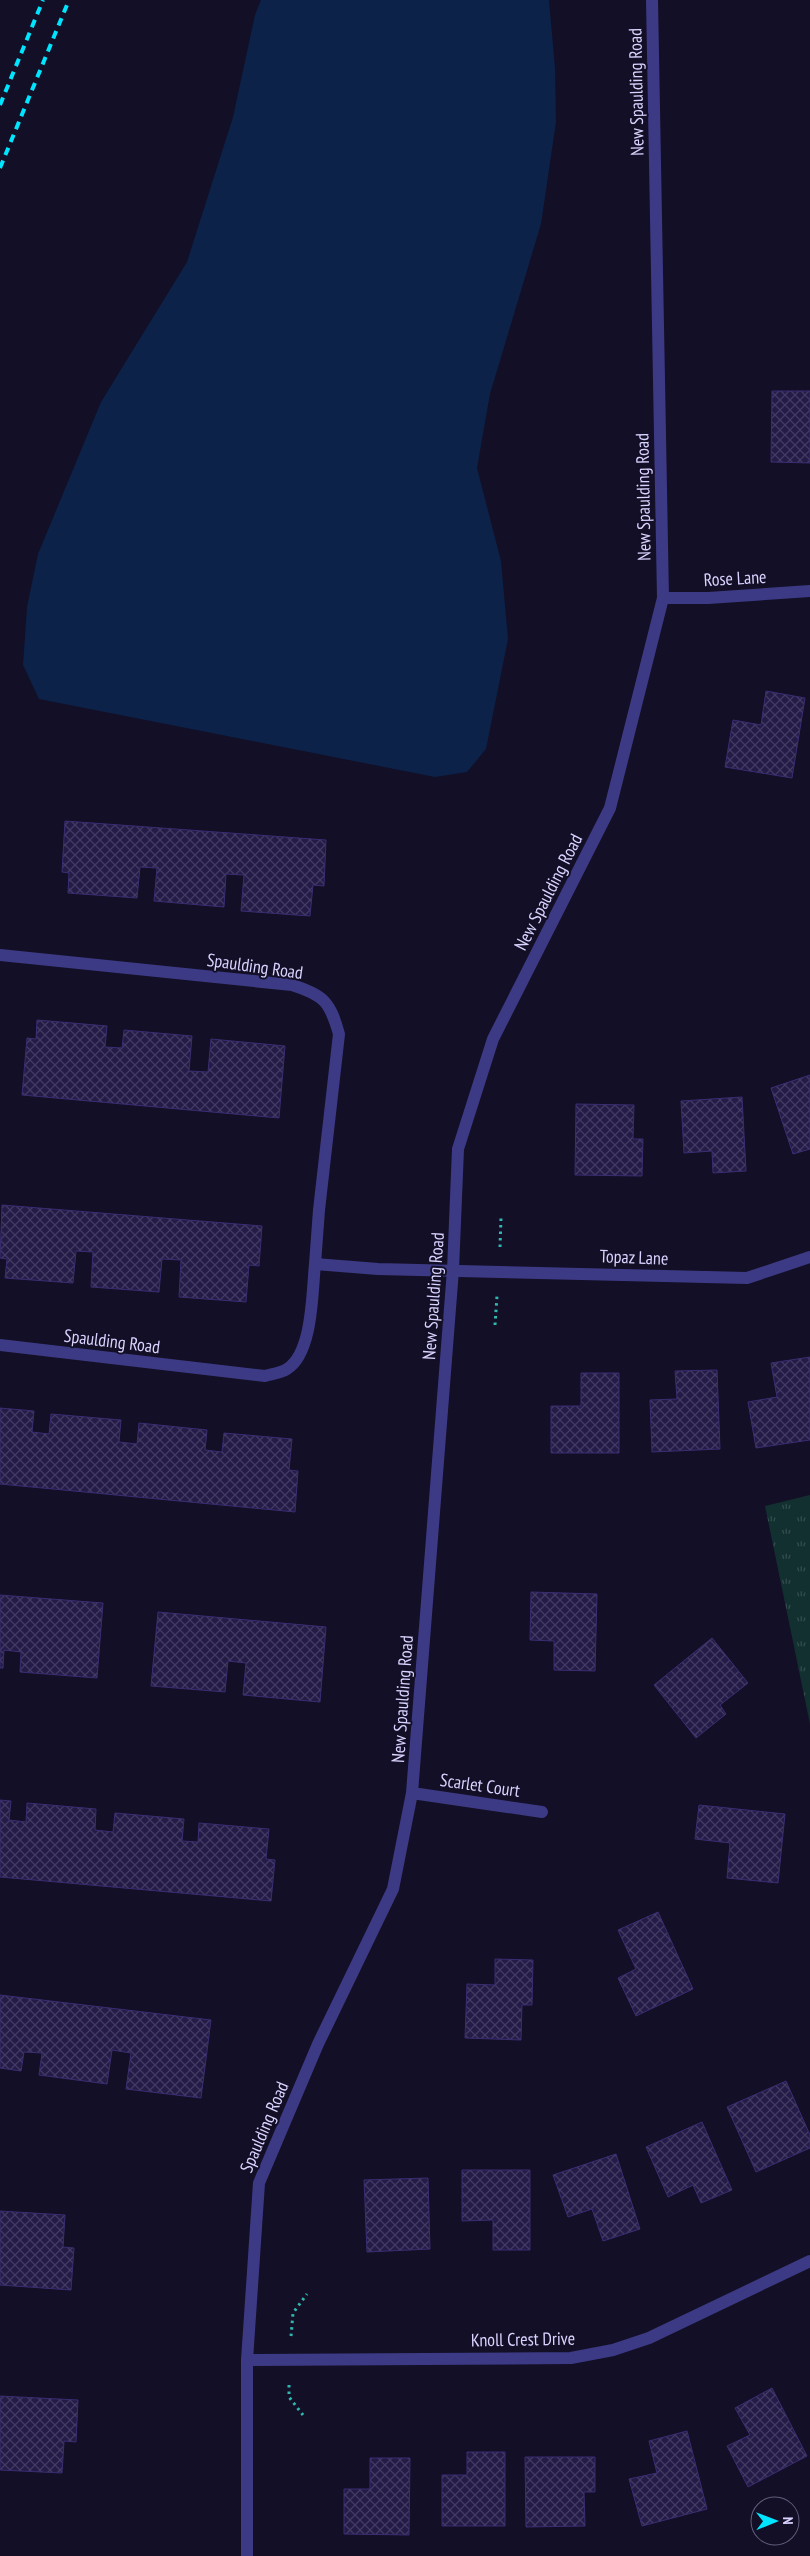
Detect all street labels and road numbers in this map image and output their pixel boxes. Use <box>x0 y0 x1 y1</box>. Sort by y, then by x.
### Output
street label: New Spaulding Road <box>623 28 649 156</box>
street label: New Spaulding Road <box>630 433 656 561</box>
street label: Rose Lane <box>703 565 767 591</box>
street label: New Spaulding Road <box>509 830 587 954</box>
street label: Spaulding Road <box>206 948 304 984</box>
street label: New Spaulding Road <box>417 1231 449 1361</box>
street label: Topaz Lane <box>599 1244 669 1270</box>
street label: Spaulding Road <box>63 1324 161 1358</box>
street label: New Spaulding Road <box>386 1634 418 1764</box>
street label: Scarlet Court <box>439 1768 521 1802</box>
street label: Spaulding Road <box>235 2078 293 2176</box>
street label: Knoll Crest Drive <box>471 2327 575 2351</box>

